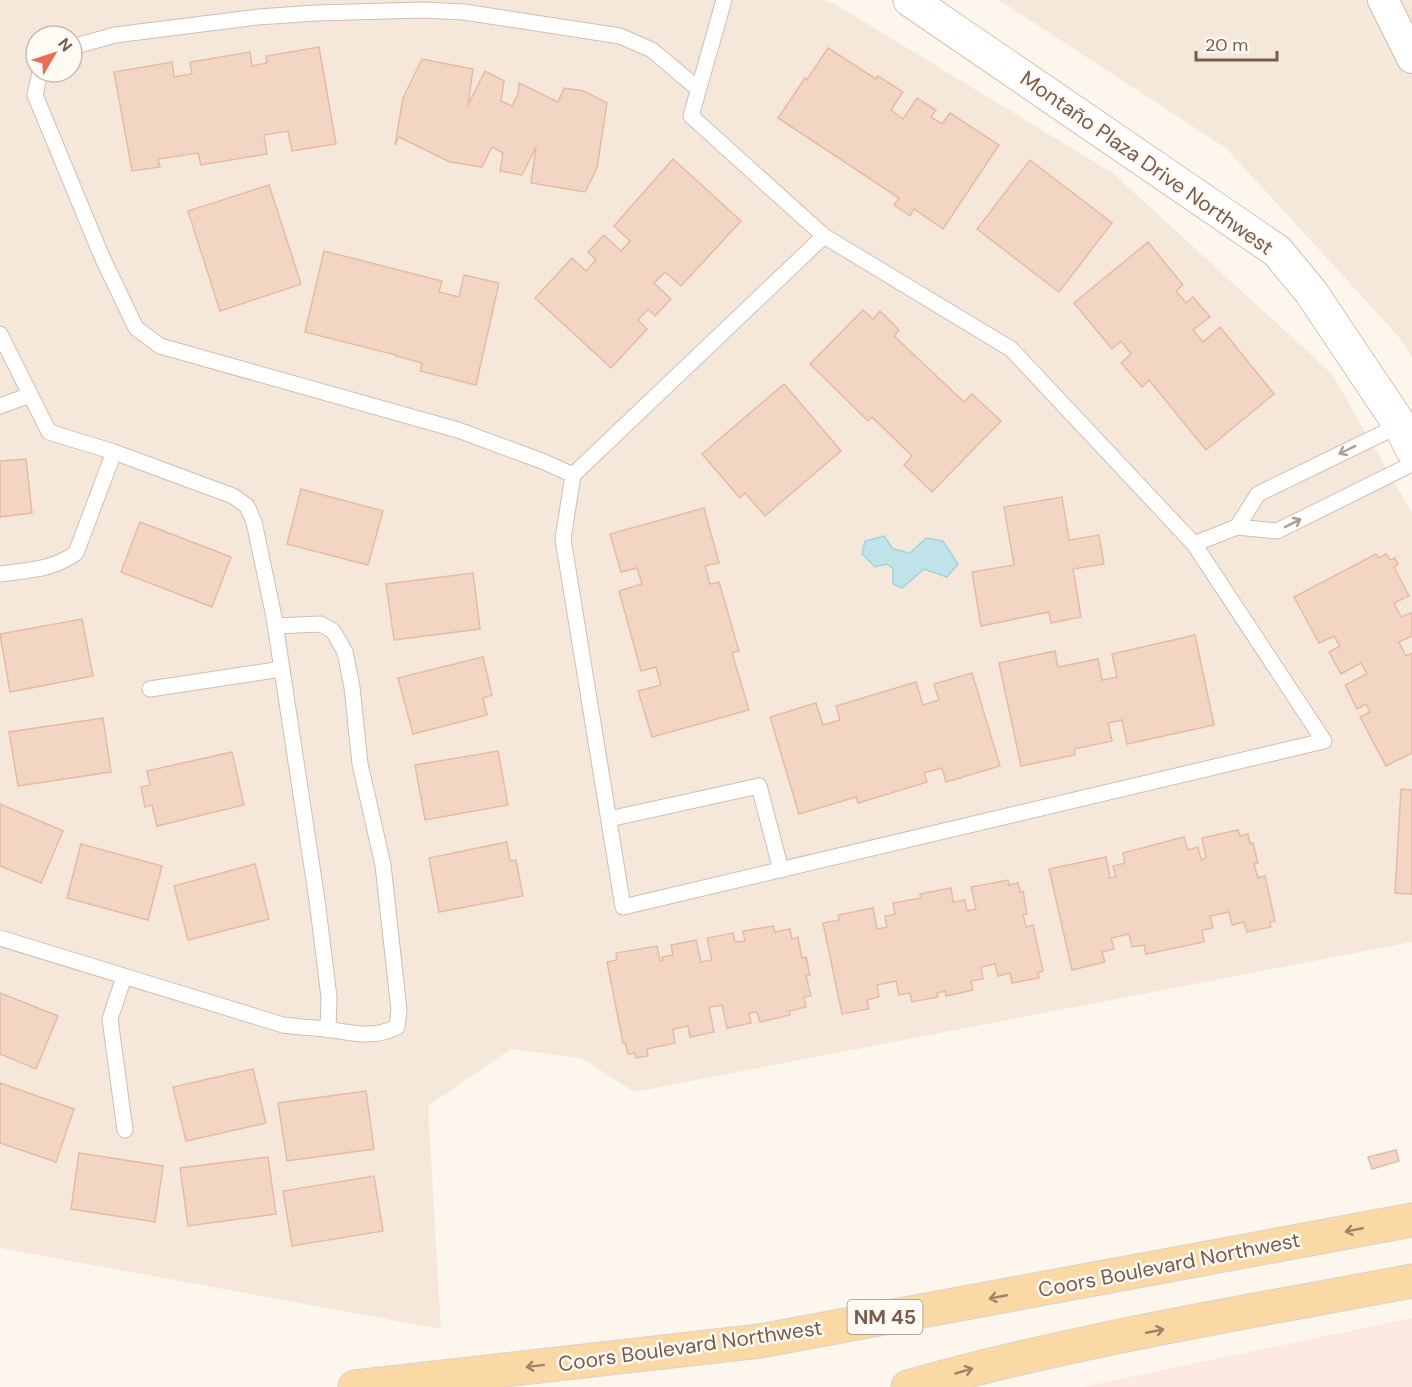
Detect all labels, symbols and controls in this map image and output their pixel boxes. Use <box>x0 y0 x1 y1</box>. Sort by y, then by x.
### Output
north arrow <box>24 24 84 84</box>
scale bar <box>1196 24 1277 62</box>
text: 20 m <box>1205 33 1248 57</box>
text: N <box>53 34 77 56</box>
street label: Montaño Plaza Drive Northwest <box>1015 65 1279 261</box>
one-way arrow <box>1339 445 1357 457</box>
one-way arrow <box>1283 517 1301 529</box>
one-way arrow <box>1345 1225 1365 1236</box>
street label: Coors Boulevard Northwest <box>1036 1226 1302 1304</box>
one-way arrow <box>988 1292 1008 1303</box>
road number: NM 45 <box>848 1300 922 1334</box>
street label: Coors Boulevard Northwest <box>556 1314 824 1378</box>
one-way arrow <box>1144 1325 1164 1336</box>
one-way arrow <box>526 1361 546 1372</box>
one-way arrow <box>954 1365 973 1376</box>

